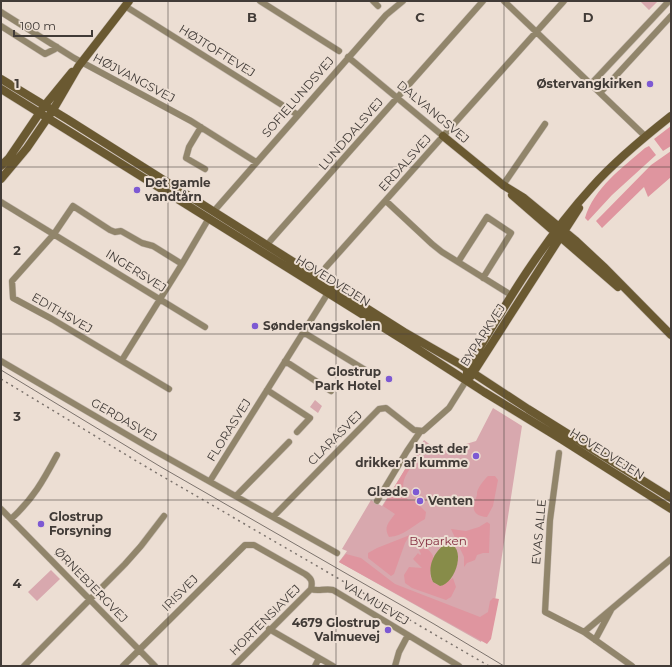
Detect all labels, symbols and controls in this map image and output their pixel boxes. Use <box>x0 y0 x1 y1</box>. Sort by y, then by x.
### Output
text: B <box>247 9 257 25</box>
text: C <box>415 9 425 25</box>
text: D <box>583 9 594 25</box>
scale bar <box>14 12 92 38</box>
text: 100 m <box>20 18 56 33</box>
street label: HØJTOFTEVEJ <box>176 21 258 80</box>
street label: HØJVANGSVEJ <box>91 50 178 106</box>
street label: SOFIELUNDSVEJ <box>258 53 337 140</box>
text: 1 <box>14 75 20 91</box>
place label: Østervangkirken <box>536 76 642 91</box>
street label: DALVANGSVEJ <box>394 77 473 146</box>
marker: Østervangkirken <box>645 79 655 89</box>
street label: LUNDDALSVEJ <box>315 94 386 173</box>
street label: ERDALSVEJ <box>375 131 434 194</box>
place label: Det gamle vandtårn <box>144 175 211 204</box>
marker: Det gamle vandtårn <box>132 185 142 195</box>
text: 2 <box>13 242 21 258</box>
street label: INGERSVEJ <box>103 246 169 295</box>
street label: HOVEDVEJEN <box>293 252 373 310</box>
street label: EDITHSVEJ <box>29 289 95 336</box>
street label: BYPARKVEJ <box>457 301 508 369</box>
place label: Søndervangskolen <box>263 318 380 333</box>
marker: Søndervangskolen <box>250 321 260 331</box>
place label: Glostrup Park Hotel <box>315 364 381 393</box>
marker: Glostrup Park Hotel <box>384 374 394 384</box>
street label: GERDASVEJ <box>88 395 160 445</box>
street label: FLORASVEJ <box>203 395 254 464</box>
street label: CLARASVEJ <box>304 407 365 468</box>
text: 3 <box>12 408 21 424</box>
street label: HOVEDVEJEN <box>567 425 647 483</box>
place label: Hest der drikker af kumme <box>355 441 468 470</box>
marker: Hest der drikker af kumme <box>471 451 481 461</box>
place label: Glæde <box>367 484 408 499</box>
marker: Glæde <box>411 487 421 497</box>
place label: Venten <box>427 493 473 508</box>
marker: Venten <box>415 496 425 506</box>
street label: EVAS ALLE <box>528 499 549 565</box>
place label: Glostrup Forsyning <box>49 509 112 538</box>
marker: Glostrup Forsyning <box>36 519 46 529</box>
park label: Byparken <box>409 533 467 548</box>
street label: ØRNEBJERGVEJ <box>51 544 131 626</box>
street label: IRISVEJ <box>158 571 201 614</box>
text: 4 <box>13 575 22 591</box>
street label: VALMUEVEJ <box>340 577 412 628</box>
street label: HORTENSIAVEJ <box>226 581 303 658</box>
place label: 4679 Glostrup Valmuevej <box>292 615 380 644</box>
marker: 4679 Glostrup Valmuevej <box>383 625 393 635</box>

